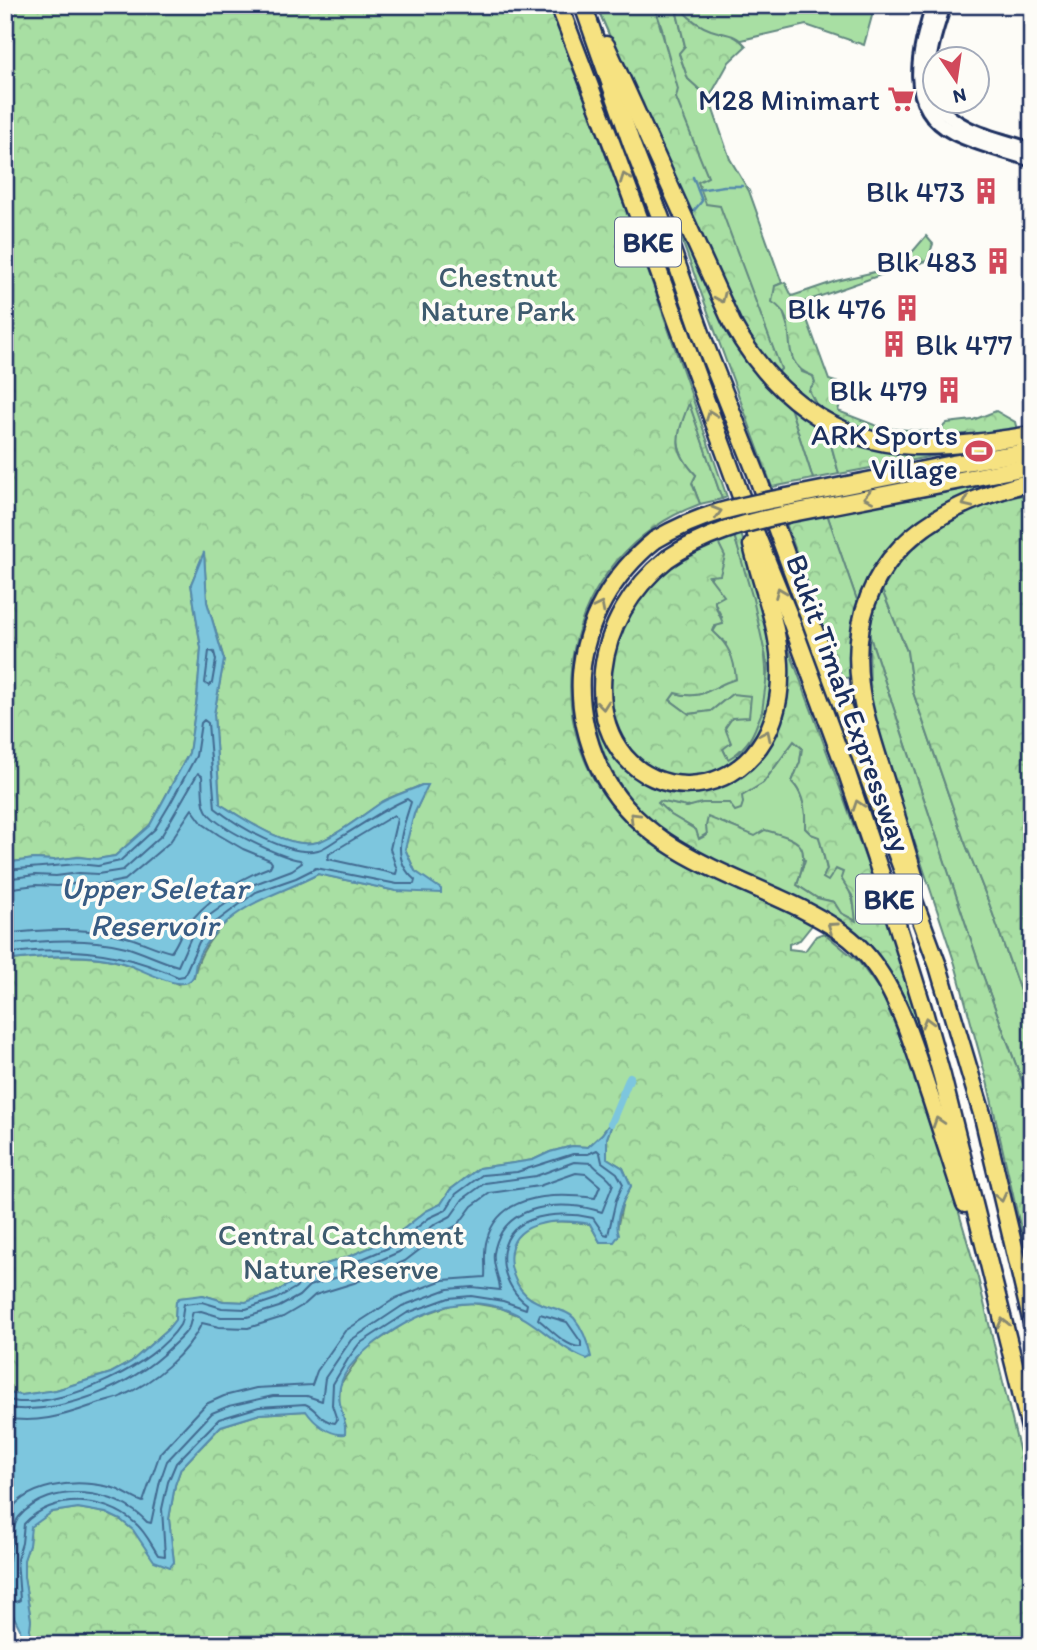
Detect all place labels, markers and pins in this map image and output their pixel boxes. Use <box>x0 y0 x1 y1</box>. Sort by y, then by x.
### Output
place label: M28 Minimart <box>698 81 880 118</box>
supermarket icon: M28 Minimart <box>886 84 916 114</box>
place label: Blk 473 <box>866 173 965 210</box>
building icon: Blk 473 <box>971 176 1001 206</box>
place label: Blk 483 <box>876 243 977 280</box>
building icon: Blk 483 <box>983 246 1013 276</box>
place label: Blk 476 <box>787 290 886 327</box>
building icon: Blk 476 <box>892 293 922 323</box>
place label: Blk 477 <box>915 326 1013 363</box>
building icon: Blk 477 <box>879 329 909 359</box>
place label: Blk 479 <box>829 372 928 409</box>
building icon: Blk 479 <box>934 375 964 405</box>
place label: ARK Sports Village <box>811 416 958 487</box>
sports icon: ARK Sports Village <box>964 436 994 466</box>

